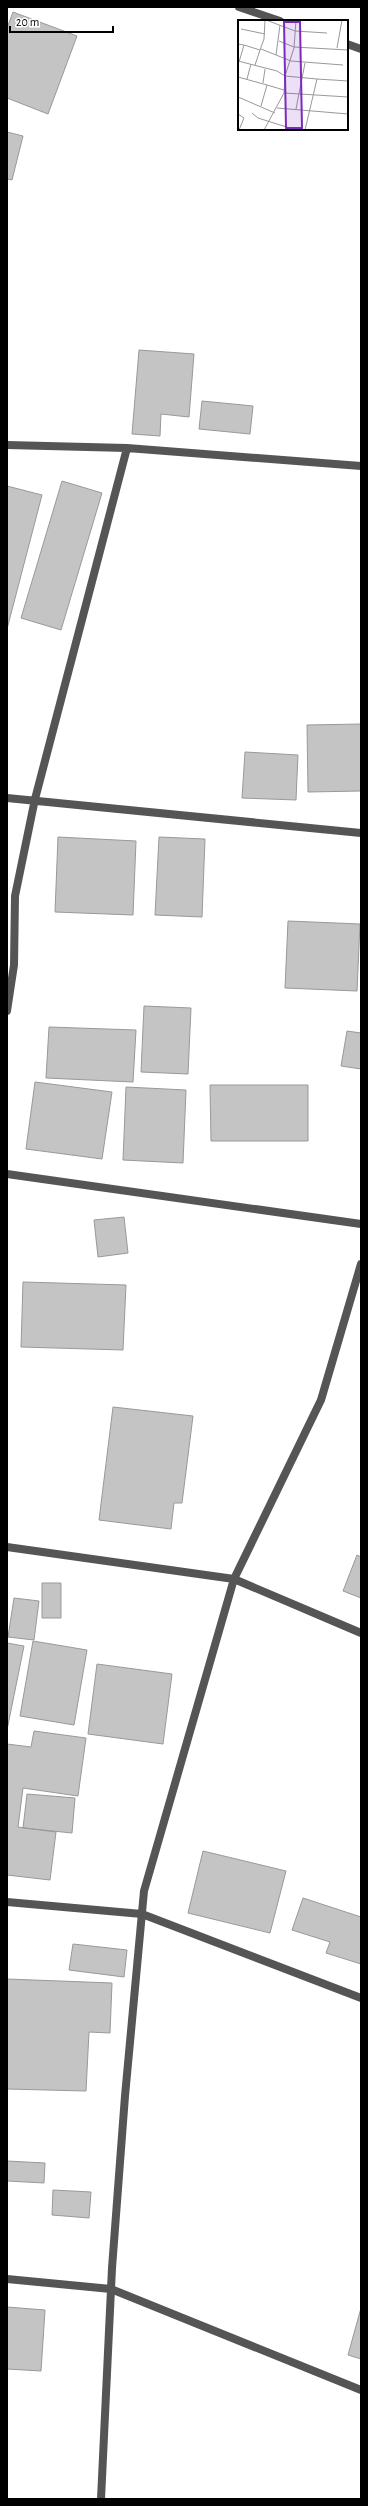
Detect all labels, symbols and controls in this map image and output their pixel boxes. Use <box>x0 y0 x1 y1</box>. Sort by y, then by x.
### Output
scale bar <box>10 8 113 34</box>
text: 20 m <box>16 16 39 28</box>
inset map <box>238 20 348 130</box>

